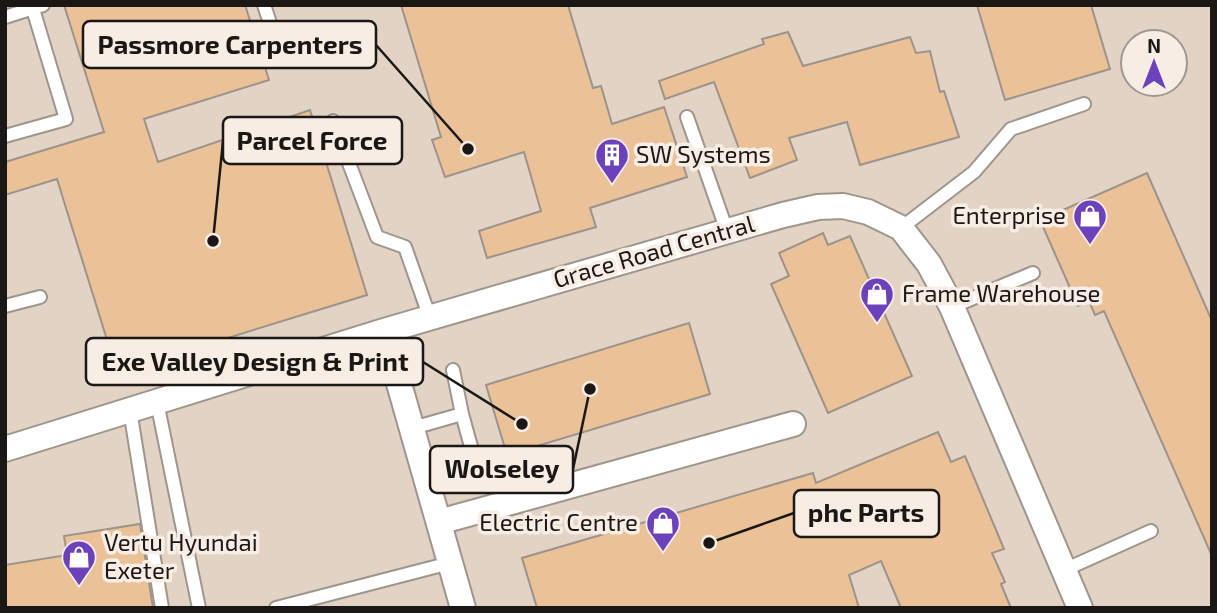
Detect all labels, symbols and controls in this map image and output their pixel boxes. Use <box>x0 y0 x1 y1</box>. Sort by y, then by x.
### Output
callout: Passmore Carpenters <box>83 21 376 68</box>
text: Passmore Carpenters <box>97 28 363 59</box>
north arrow <box>1119 28 1189 98</box>
text: N <box>1147 34 1161 57</box>
callout: Parcel Force <box>223 117 402 164</box>
text: Parcel Force <box>237 124 387 155</box>
building icon: SW Systems <box>593 136 631 185</box>
place label: SW Systems <box>636 139 771 168</box>
shop icon: Enterprise <box>1071 197 1109 246</box>
place label: Enterprise <box>952 200 1066 229</box>
street label: Grace Road Central <box>550 208 757 293</box>
shop icon: Frame Warehouse <box>858 275 896 324</box>
place label: Frame Warehouse <box>902 278 1100 307</box>
callout: Exe Valley Design & Print <box>86 338 423 385</box>
text: Exe Valley Design & Print <box>101 345 409 377</box>
callout: Wolseley <box>430 446 573 493</box>
text: Wolseley <box>444 452 560 484</box>
callout: phc Parts <box>794 490 939 537</box>
text: phc Parts <box>808 496 924 527</box>
shop icon: Electric Centre <box>644 504 682 553</box>
place label: Electric Centre <box>479 507 638 536</box>
place label: Vertu Hyundai Exeter <box>104 527 258 584</box>
shop icon: Vertu Hyundai Exeter <box>60 538 98 587</box>

